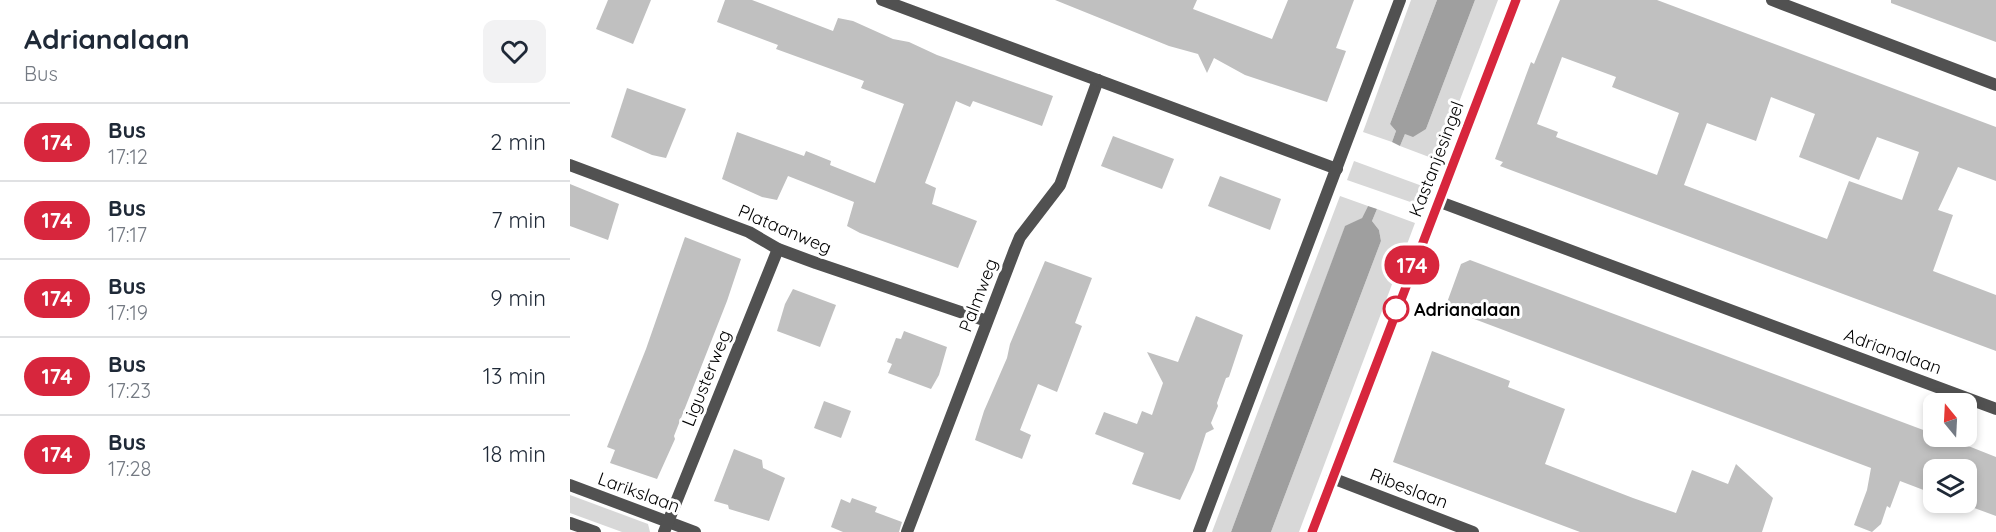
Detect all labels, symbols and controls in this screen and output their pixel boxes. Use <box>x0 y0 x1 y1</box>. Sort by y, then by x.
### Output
button: heart <box>483 20 546 83</box>
text: Adrianalaan <box>24 21 190 56</box>
text: Bus <box>24 61 58 86</box>
street label: Kastanjesingel <box>1403 98 1469 220</box>
text: Bus <box>108 116 146 144</box>
text: 2 min <box>490 128 546 156</box>
text: 174 <box>41 129 73 155</box>
text: 17:12 <box>108 144 148 169</box>
text: Bus <box>108 194 146 222</box>
street label: Plataanweg <box>735 199 835 259</box>
text: 7 min <box>491 206 546 234</box>
text: 174 <box>41 207 73 233</box>
text: 17:17 <box>108 222 147 247</box>
line badge: 174 <box>1378 246 1446 284</box>
text: 174 <box>1396 252 1428 278</box>
street label: Palmweg <box>953 255 1003 335</box>
text: Bus <box>108 272 146 300</box>
text: 9 min <box>490 284 546 312</box>
text: 174 <box>41 285 73 311</box>
marker: Adrianalaan <box>1383 296 1409 322</box>
place label: Adrianalaan <box>1414 298 1521 321</box>
text: 17:19 <box>108 300 148 325</box>
street label: Adrianalaan <box>1841 323 1945 379</box>
street label: Ligusterweg <box>676 326 736 430</box>
text: Bus <box>108 350 146 378</box>
text: 13 min <box>483 362 546 390</box>
text: 174 <box>41 363 73 389</box>
text: 17:23 <box>108 378 151 403</box>
north arrow <box>1923 393 1977 447</box>
map controls <box>1923 393 1977 513</box>
text: Bus <box>108 428 146 456</box>
text: 18 min <box>482 440 546 468</box>
text: 174 <box>41 441 73 467</box>
text: 17:28 <box>108 456 151 481</box>
button: layers <box>1923 459 1977 513</box>
street label: Ribeslaan <box>1367 463 1451 513</box>
street label: Larikslaan <box>595 467 683 517</box>

